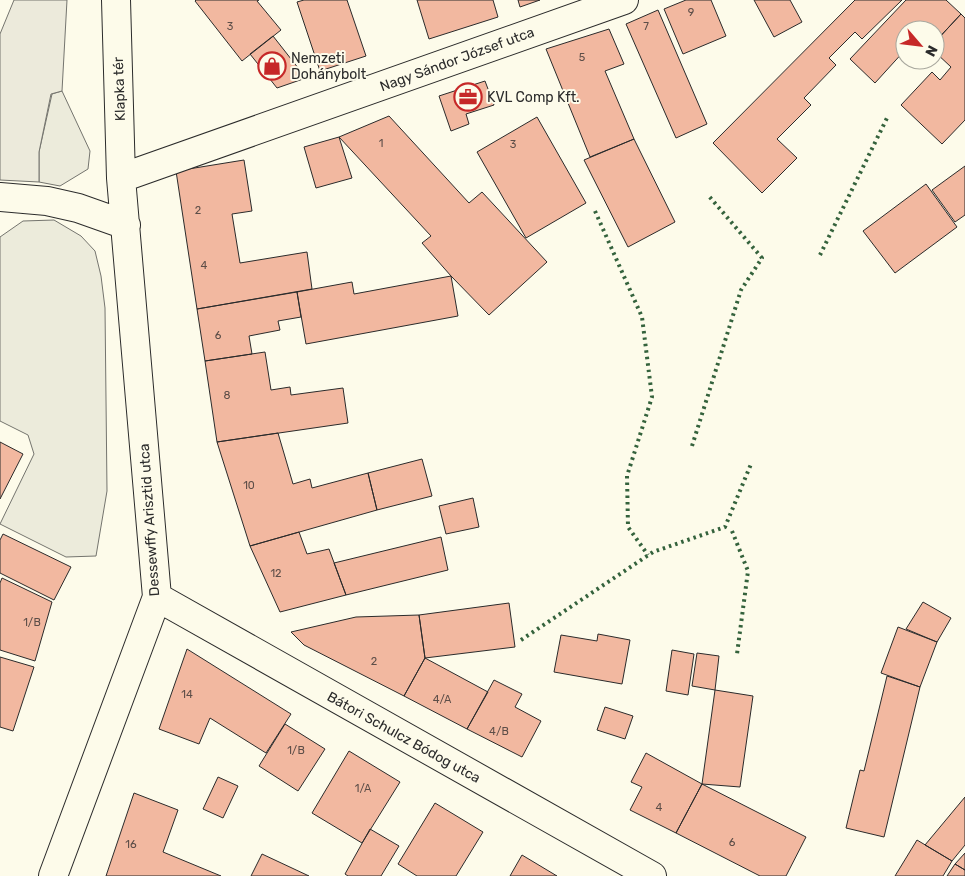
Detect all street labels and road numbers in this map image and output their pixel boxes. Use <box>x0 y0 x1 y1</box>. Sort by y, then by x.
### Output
street label: Nagy Sándor József utca <box>378 24 537 95</box>
street label: Klapka tér <box>110 56 129 121</box>
street label: Dessewffy Arisztid utca <box>136 443 163 597</box>
street label: Bátori Schulcz Bódog utca <box>324 688 483 787</box>

